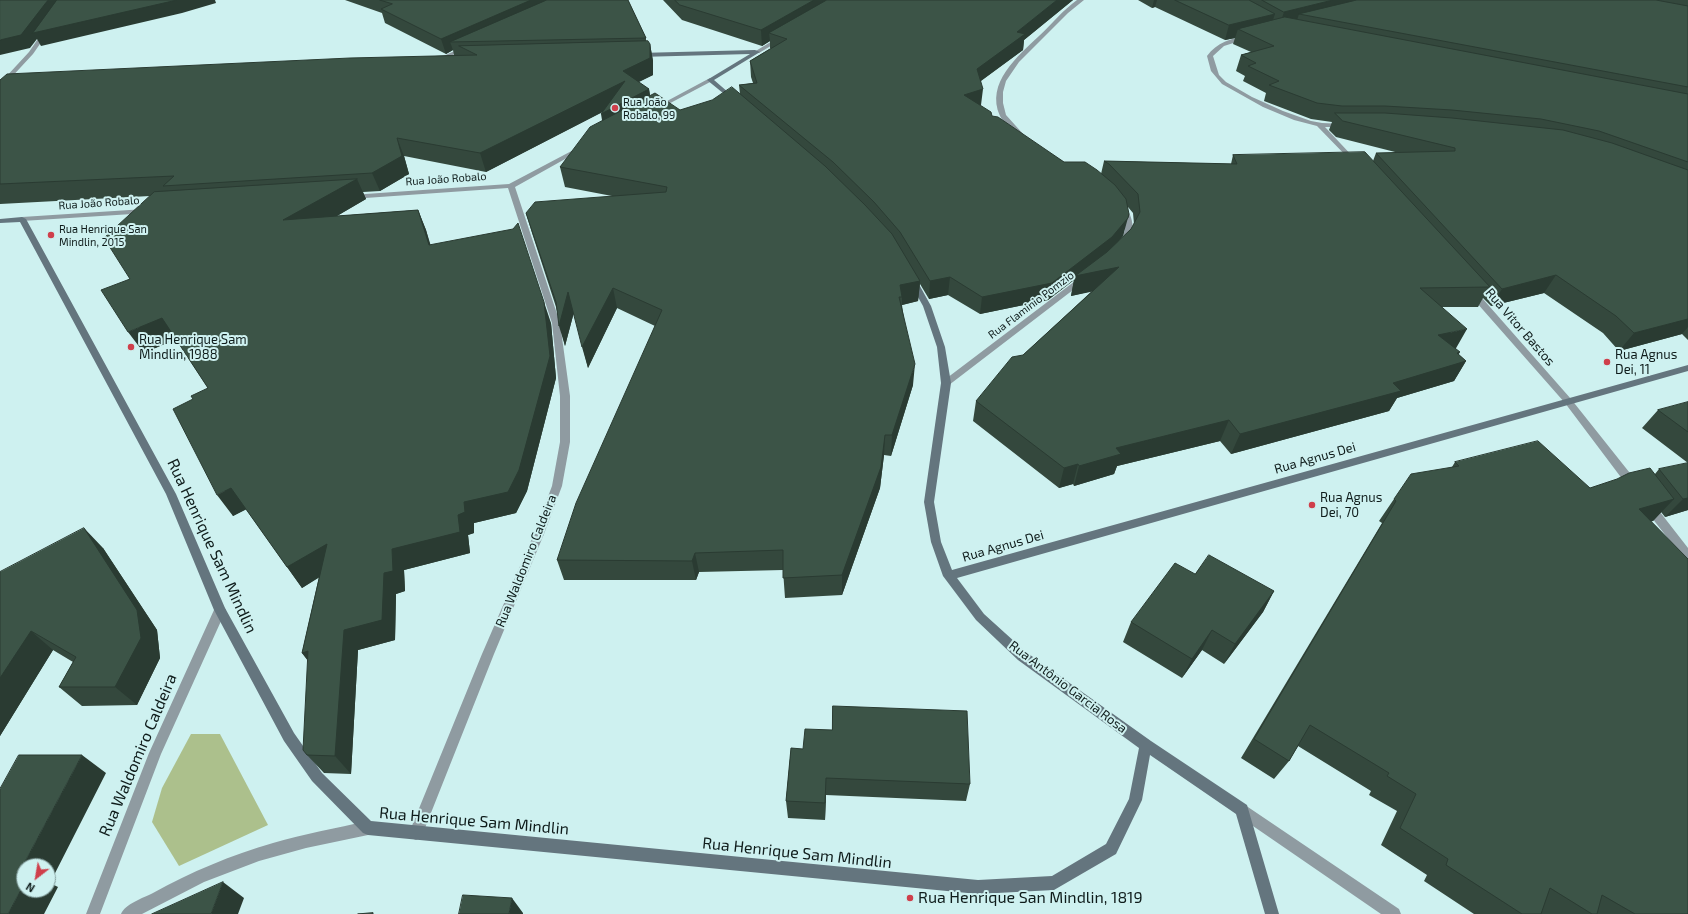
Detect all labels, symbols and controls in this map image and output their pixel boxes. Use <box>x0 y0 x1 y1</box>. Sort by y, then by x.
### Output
place label: Rua João Robalo, 99 <box>623 95 675 121</box>
marker: Rua João Robalo, 99 <box>610 103 620 113</box>
street label: Rua João Robalo <box>405 170 487 188</box>
street label: Rua João Robalo <box>58 194 140 212</box>
place label: Rua Henrique San Mindlin, 2015 <box>59 222 147 248</box>
marker: Rua Henrique San Mindlin, 2015 <box>46 230 56 240</box>
street label: Rua Flaminio Pomzio <box>986 268 1076 342</box>
street label: Rua Vitor Bastos <box>1482 285 1558 369</box>
place label: Rua Henrique Sam Mindlin, 1988 <box>139 332 247 363</box>
marker: Rua Henrique Sam Mindlin, 1988 <box>126 342 136 352</box>
place label: Rua Agnus Dei, 11 <box>1615 347 1677 378</box>
marker: Rua Agnus Dei, 11 <box>1602 357 1612 367</box>
street label: Rua Agnus Dei <box>1272 439 1358 477</box>
street label: Rua Henrique Sam Mindlin <box>163 456 261 636</box>
place label: Rua Agnus Dei, 70 <box>1320 490 1382 521</box>
street label: Rua Waldomiro Caldeira <box>492 492 560 630</box>
marker: Rua Agnus Dei, 70 <box>1307 500 1317 510</box>
street label: Rua Agnus Dei <box>960 527 1046 565</box>
street label: Rua Antônio Garcia Rosa <box>1006 638 1130 736</box>
street label: Rua Waldomiro Caldeira <box>95 671 181 839</box>
street label: Rua Henrique Sam Mindlin <box>378 803 570 839</box>
street label: Rua Henrique Sam Mindlin <box>701 833 893 873</box>
north arrow <box>16 858 56 898</box>
text: N <box>23 880 37 895</box>
place label: Rua Henrique San Mindlin, 1819 <box>918 888 1143 908</box>
marker: Rua Henrique San Mindlin, 1819 <box>905 893 915 903</box>

